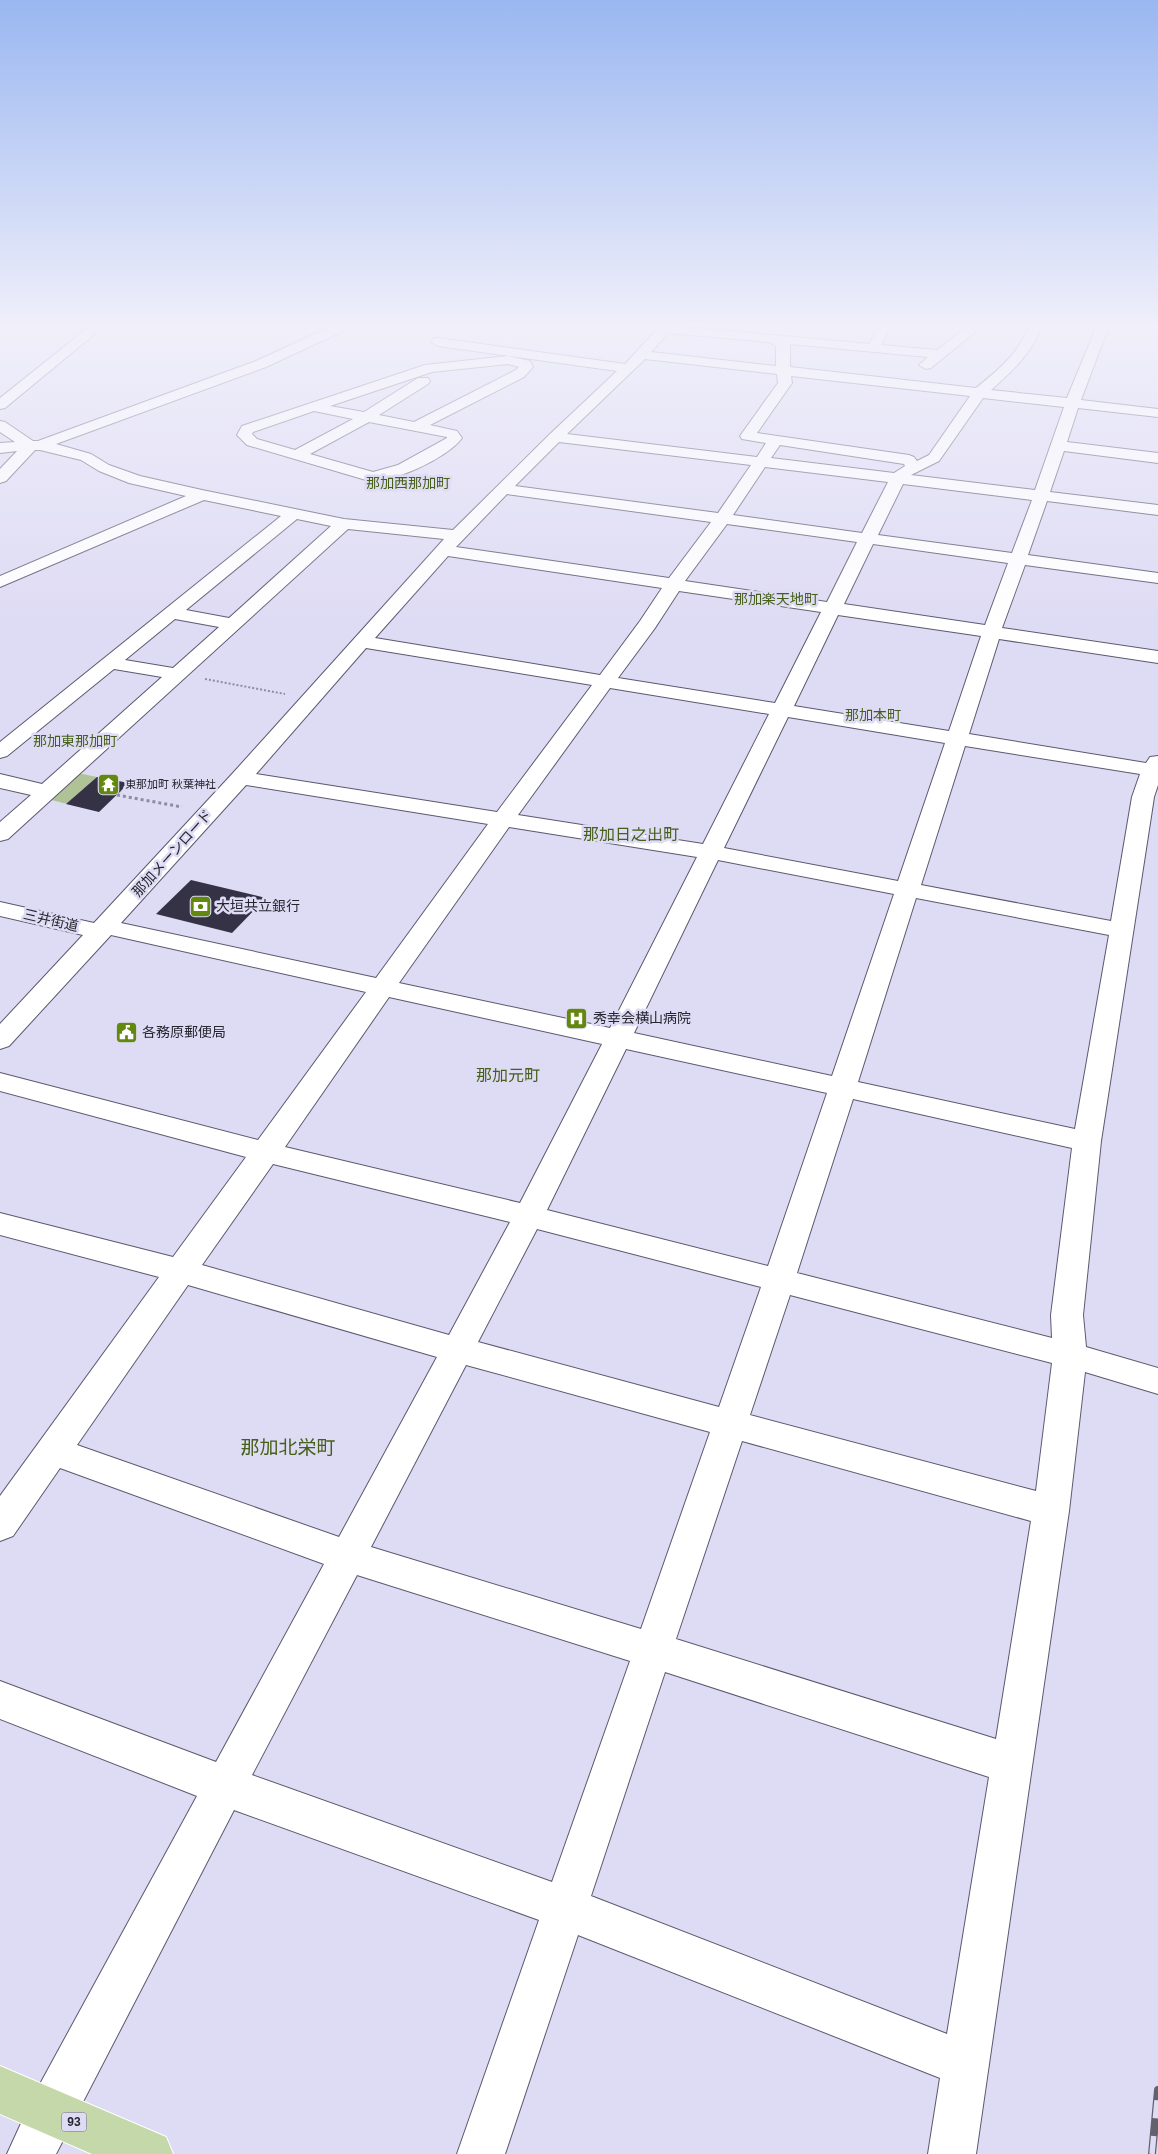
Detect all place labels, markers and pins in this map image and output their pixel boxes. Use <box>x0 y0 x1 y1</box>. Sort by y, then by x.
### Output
temple icon: 東那加町 秋葉神社 <box>97 772 121 796</box>
place label: 東那加町 秋葉神社 <box>125 778 216 790</box>
bank icon: 大垣共立銀行 <box>188 894 212 918</box>
place label: 大垣共立銀行 <box>216 898 300 914</box>
hospital icon: 秀幸会横山病院 <box>565 1006 589 1030</box>
place label: 秀幸会横山病院 <box>593 1010 691 1026</box>
public building icon: 各務原郵便局 <box>114 1020 138 1044</box>
place label: 各務原郵便局 <box>142 1024 226 1040</box>

